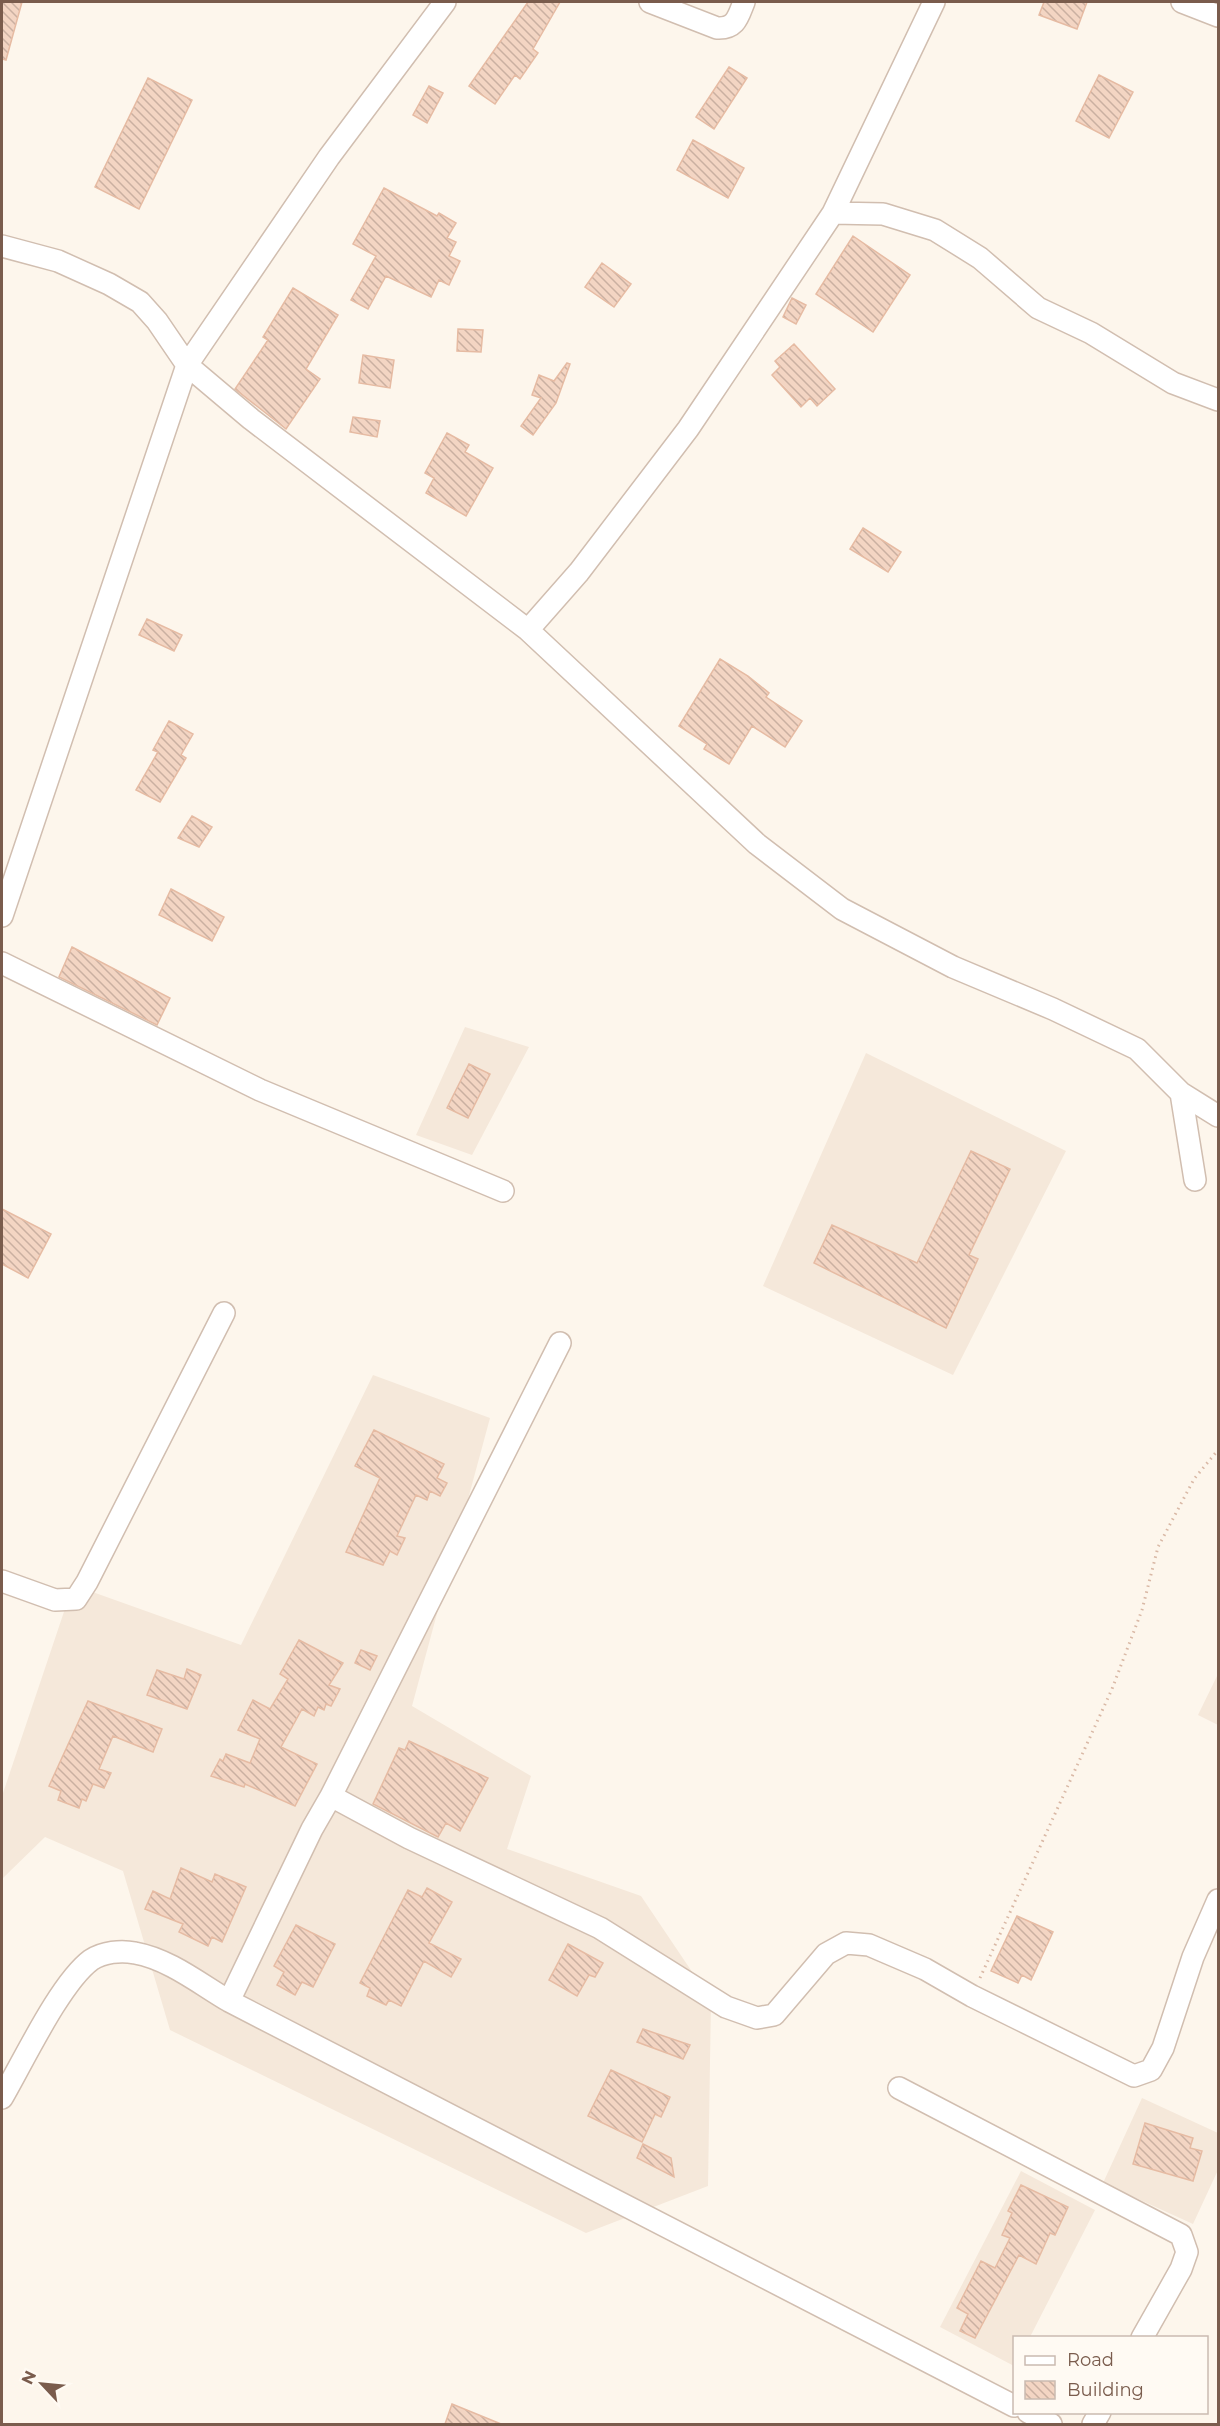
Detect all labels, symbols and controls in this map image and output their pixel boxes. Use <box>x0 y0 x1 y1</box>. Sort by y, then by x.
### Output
legend <box>1013 2336 1208 2414</box>
text: Road <box>1067 2349 1114 2371</box>
north arrow <box>12 2354 72 2414</box>
text: N <box>18 2368 40 2388</box>
text: Building <box>1067 2379 1144 2401</box>

